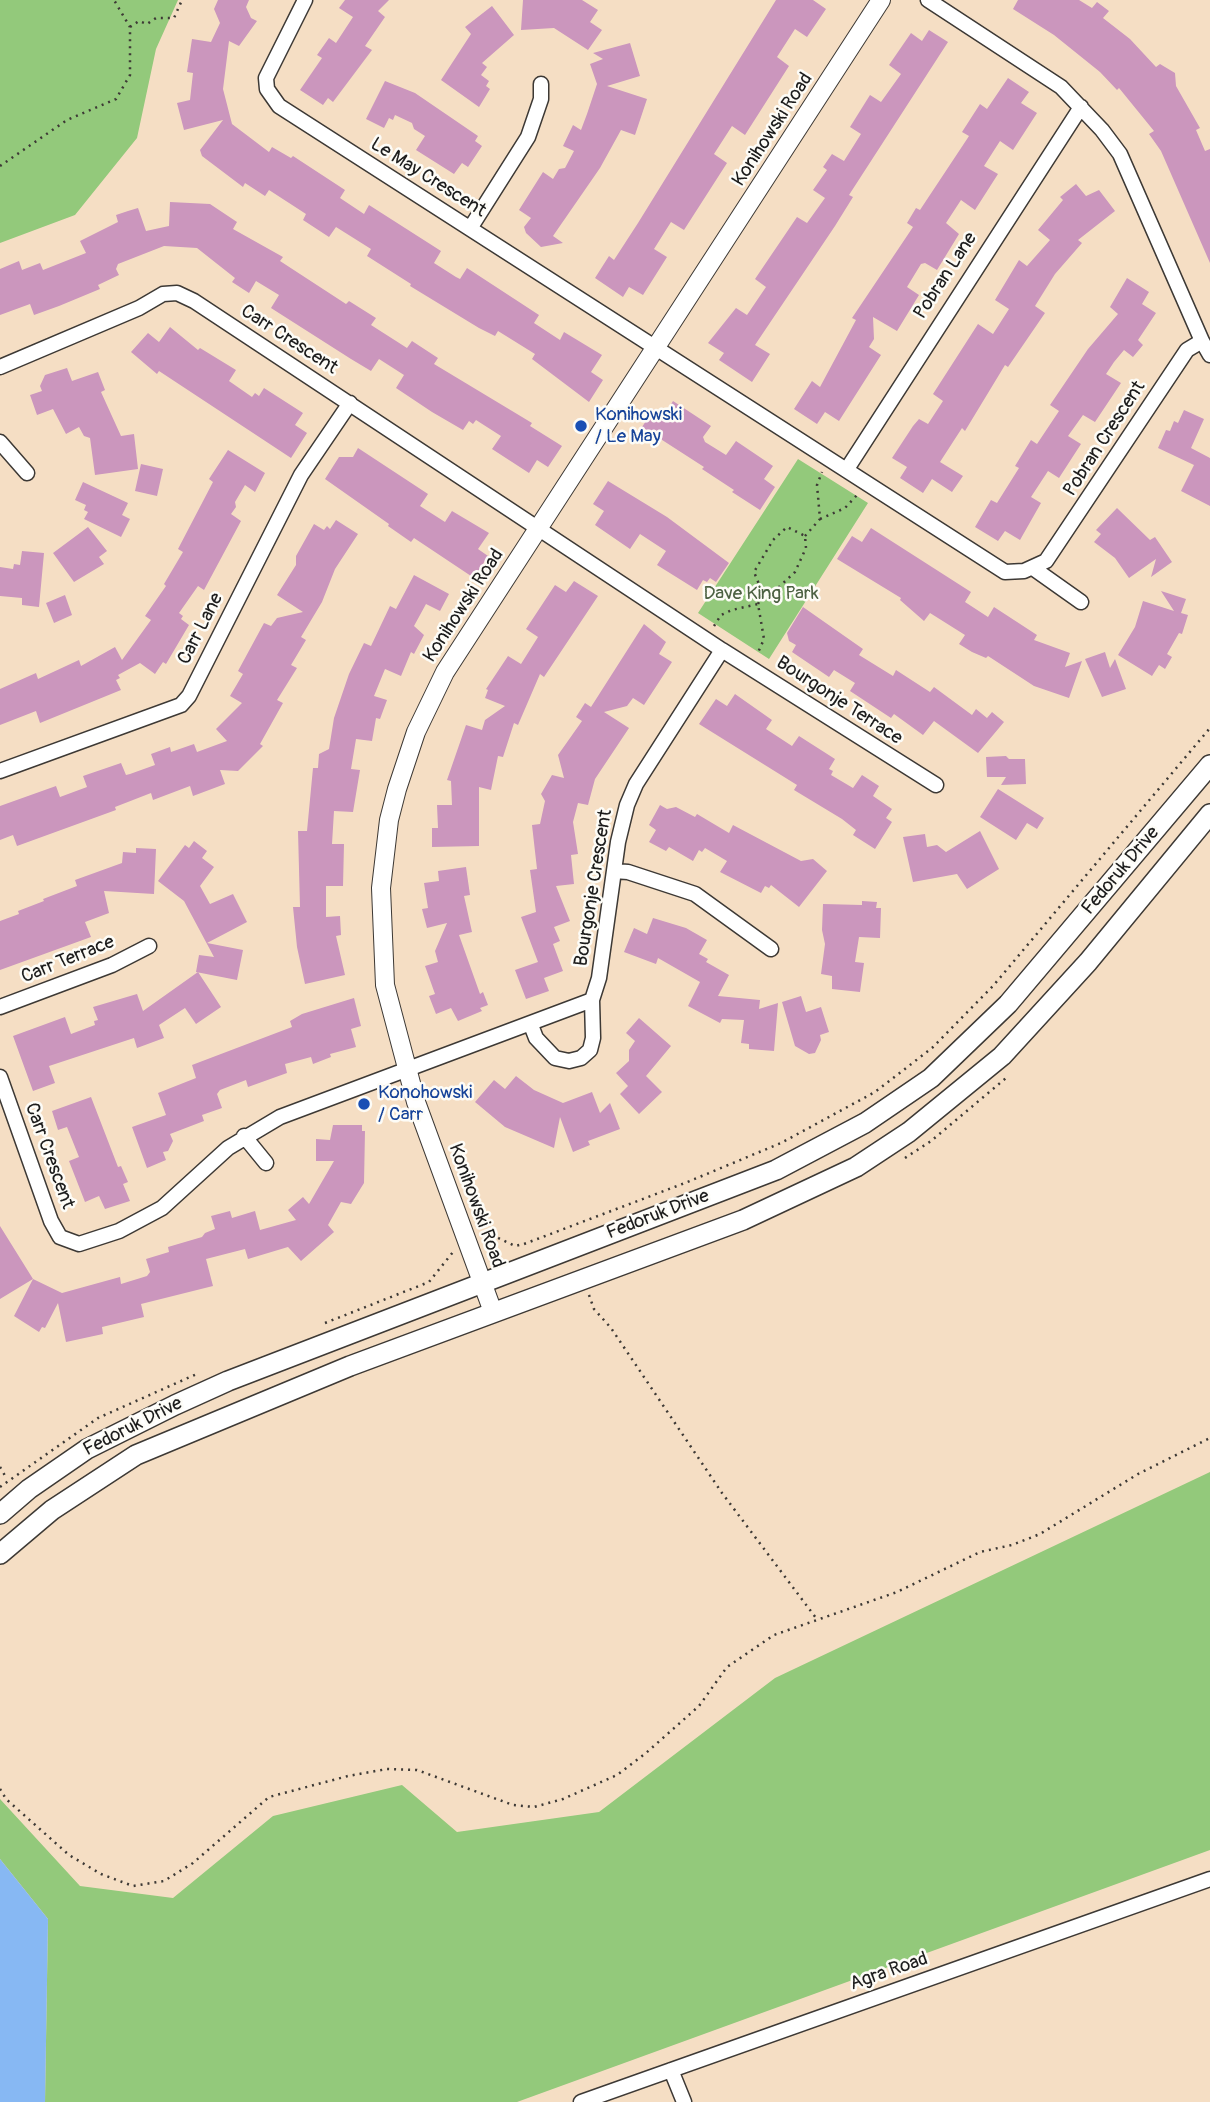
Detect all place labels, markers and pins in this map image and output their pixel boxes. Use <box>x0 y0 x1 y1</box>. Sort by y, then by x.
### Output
place label: Konihowski / Le May <box>595 404 682 448</box>
marker: Konihowski / Le May <box>573 418 589 434</box>
place label: Konohowski / Carr <box>378 1082 472 1126</box>
marker: Konohowski / Carr <box>356 1096 372 1112</box>

